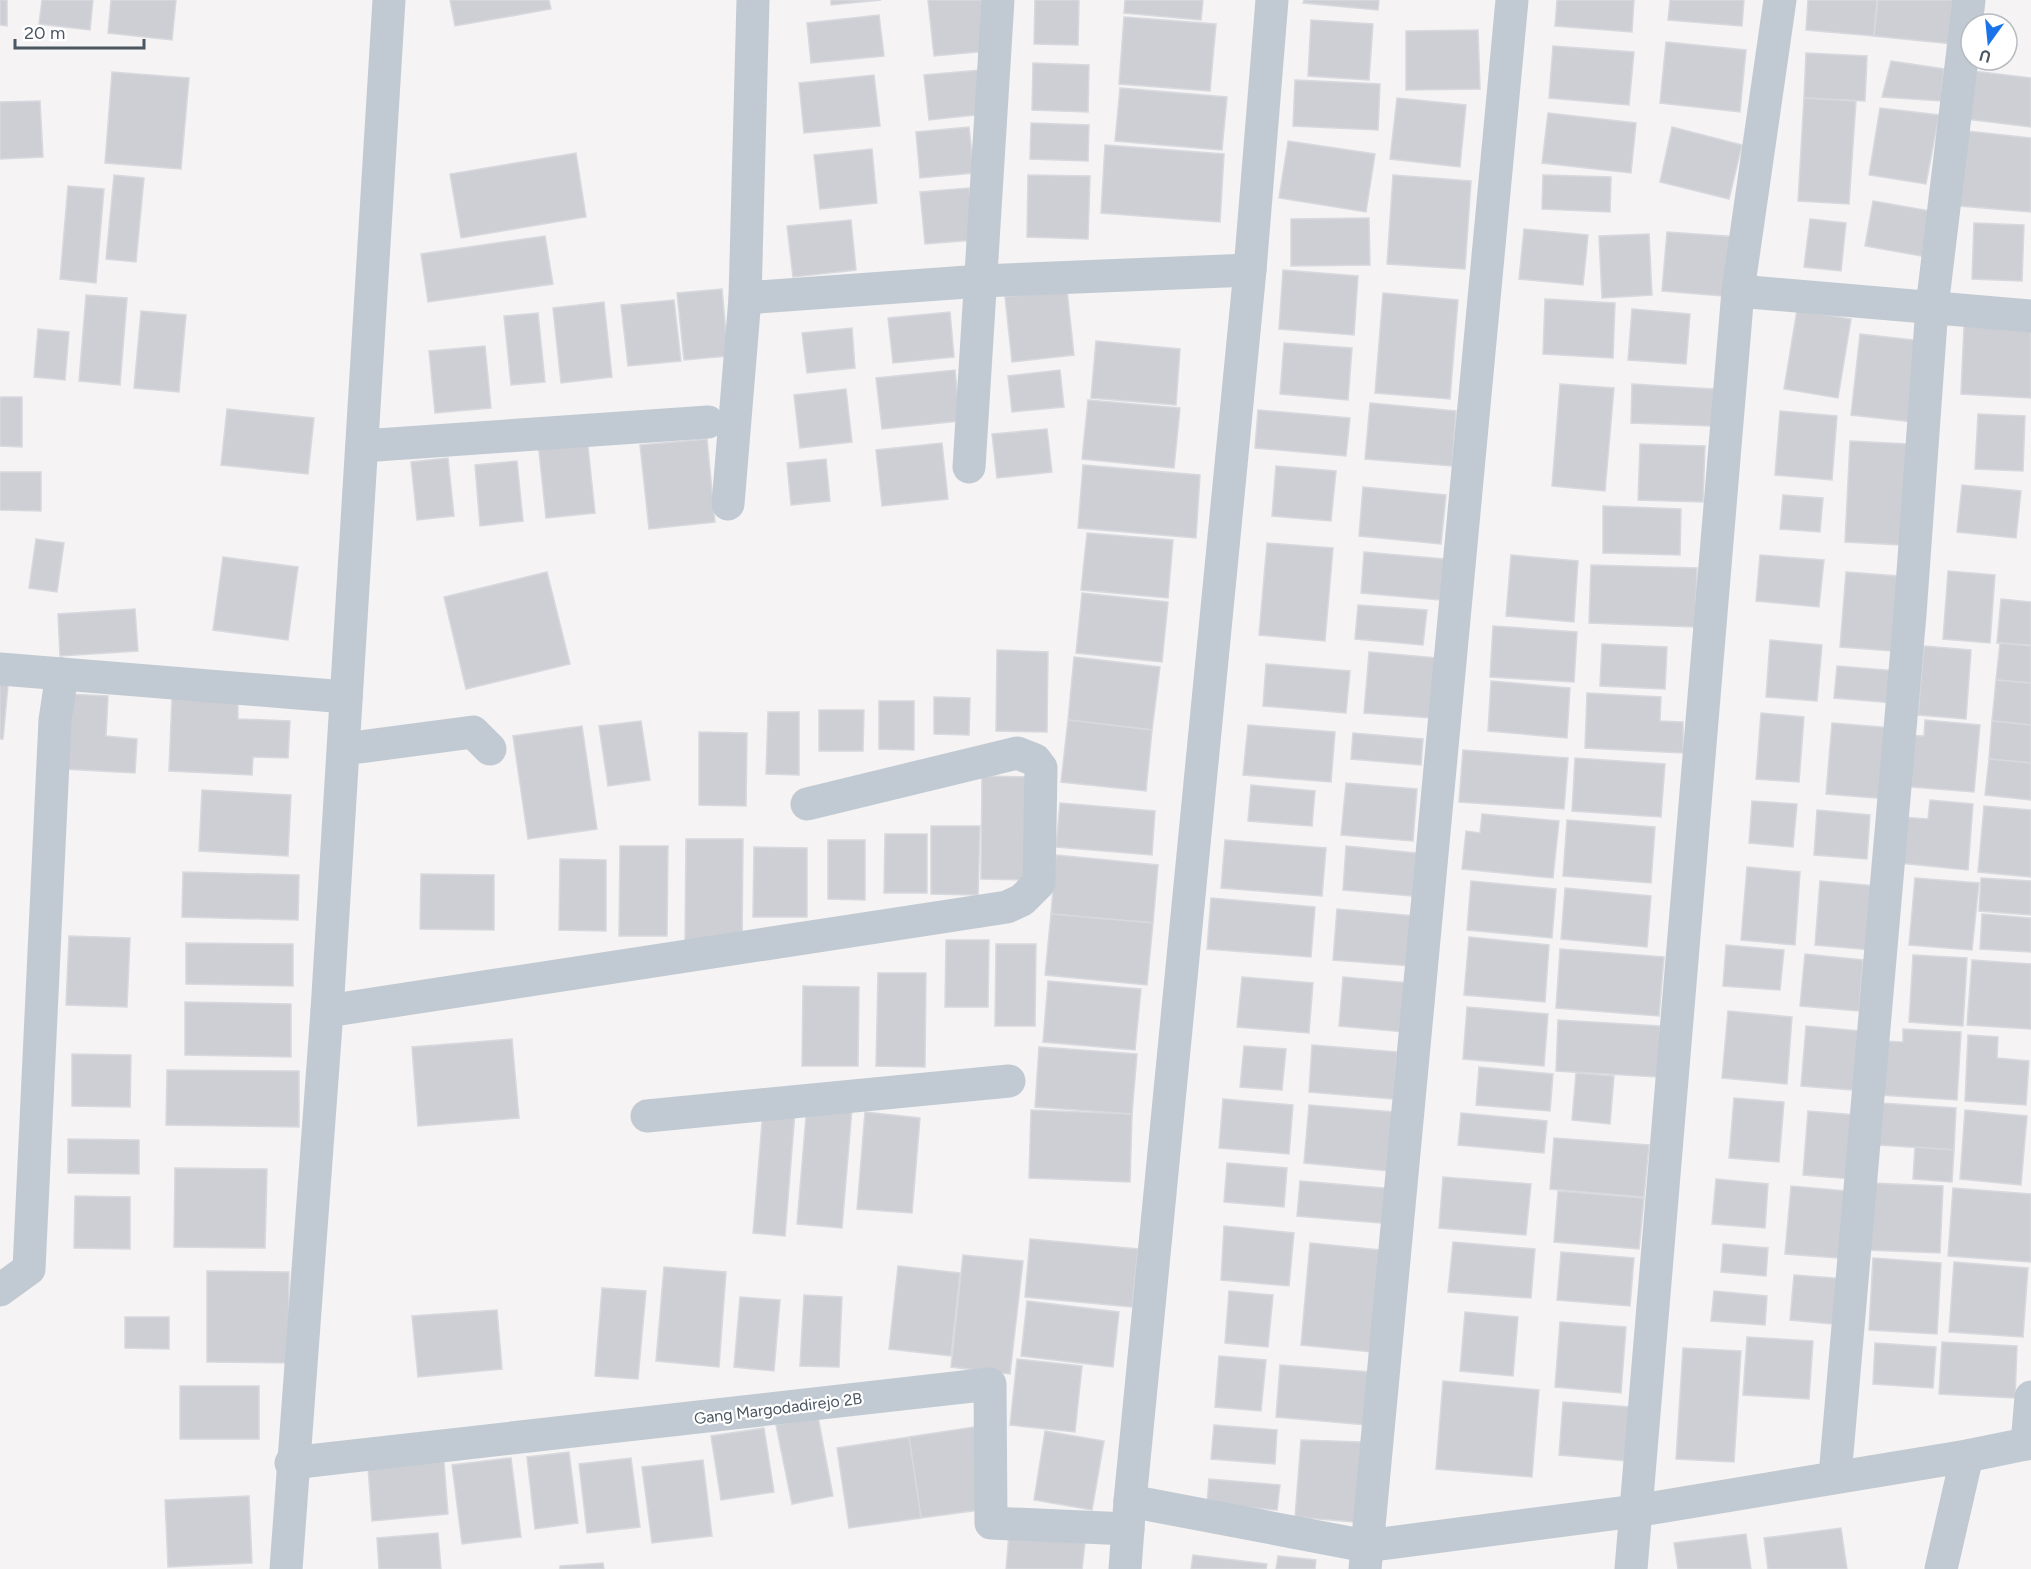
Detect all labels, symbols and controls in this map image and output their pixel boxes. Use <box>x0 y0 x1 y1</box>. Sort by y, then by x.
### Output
scale bar <box>15 12 144 50</box>
north arrow <box>1959 12 2019 72</box>
text: 20 m <box>24 22 65 44</box>
text: U <box>1977 45 1993 67</box>
street label: Gang Margodadirejo 2B <box>693 1389 863 1428</box>

